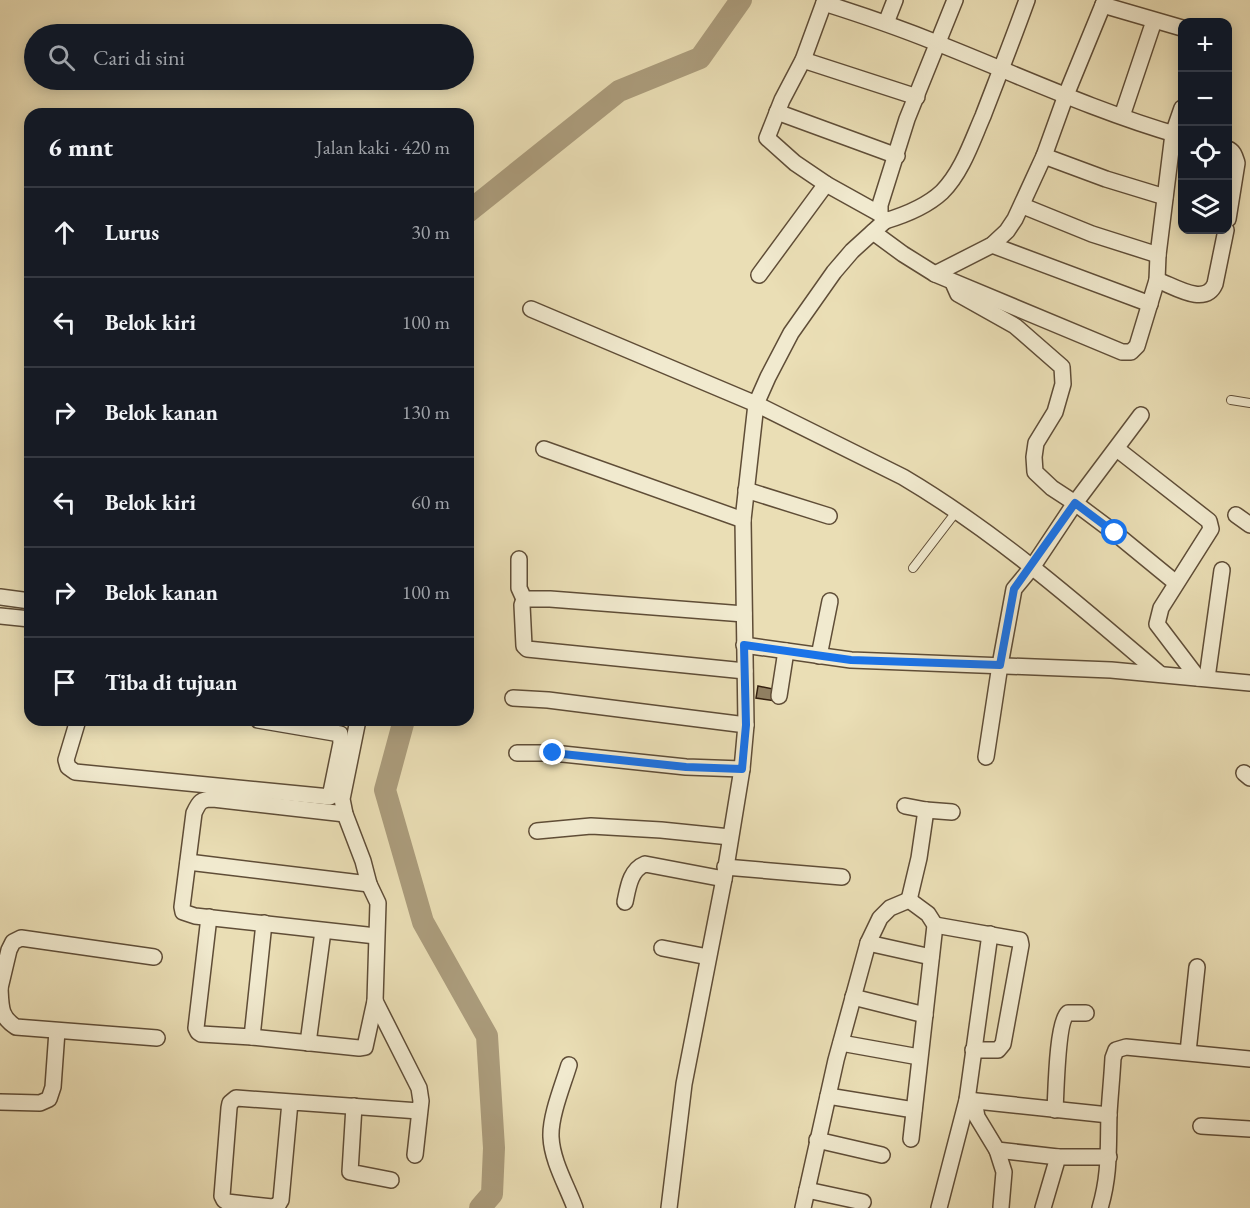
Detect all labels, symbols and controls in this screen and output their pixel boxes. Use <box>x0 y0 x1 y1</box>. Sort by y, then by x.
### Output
map controls <box>1178 18 1232 234</box>
button: + <box>1178 18 1232 72</box>
search box <box>24 24 474 90</box>
icon: search <box>45 41 78 74</box>
text: Cari di sini <box>93 43 185 72</box>
button: − <box>1178 72 1232 126</box>
button: locate <box>1178 126 1232 180</box>
text: 6 mnt <box>48 130 113 164</box>
text: Jalan kaki · 420 m <box>316 134 450 160</box>
button: layers <box>1178 180 1232 234</box>
icon: ahead <box>48 216 81 249</box>
text: Lurus <box>105 218 159 247</box>
text: 30 m <box>411 219 450 245</box>
icon: left <box>48 306 81 339</box>
text: Belok kiri <box>105 308 196 337</box>
text: 100 m <box>402 309 450 335</box>
icon: right <box>48 396 81 429</box>
text: Belok kanan <box>105 398 218 427</box>
text: 130 m <box>402 399 450 425</box>
icon: left <box>48 486 81 519</box>
text: Belok kiri <box>105 488 196 517</box>
text: 60 m <box>411 489 450 515</box>
route start <box>1101 519 1127 545</box>
icon: right <box>48 576 81 609</box>
text: Belok kanan <box>105 578 218 607</box>
text: 100 m <box>402 579 450 605</box>
icon: arrive <box>48 666 81 699</box>
text: Tiba di tujuan <box>105 668 237 697</box>
route end <box>539 739 565 765</box>

